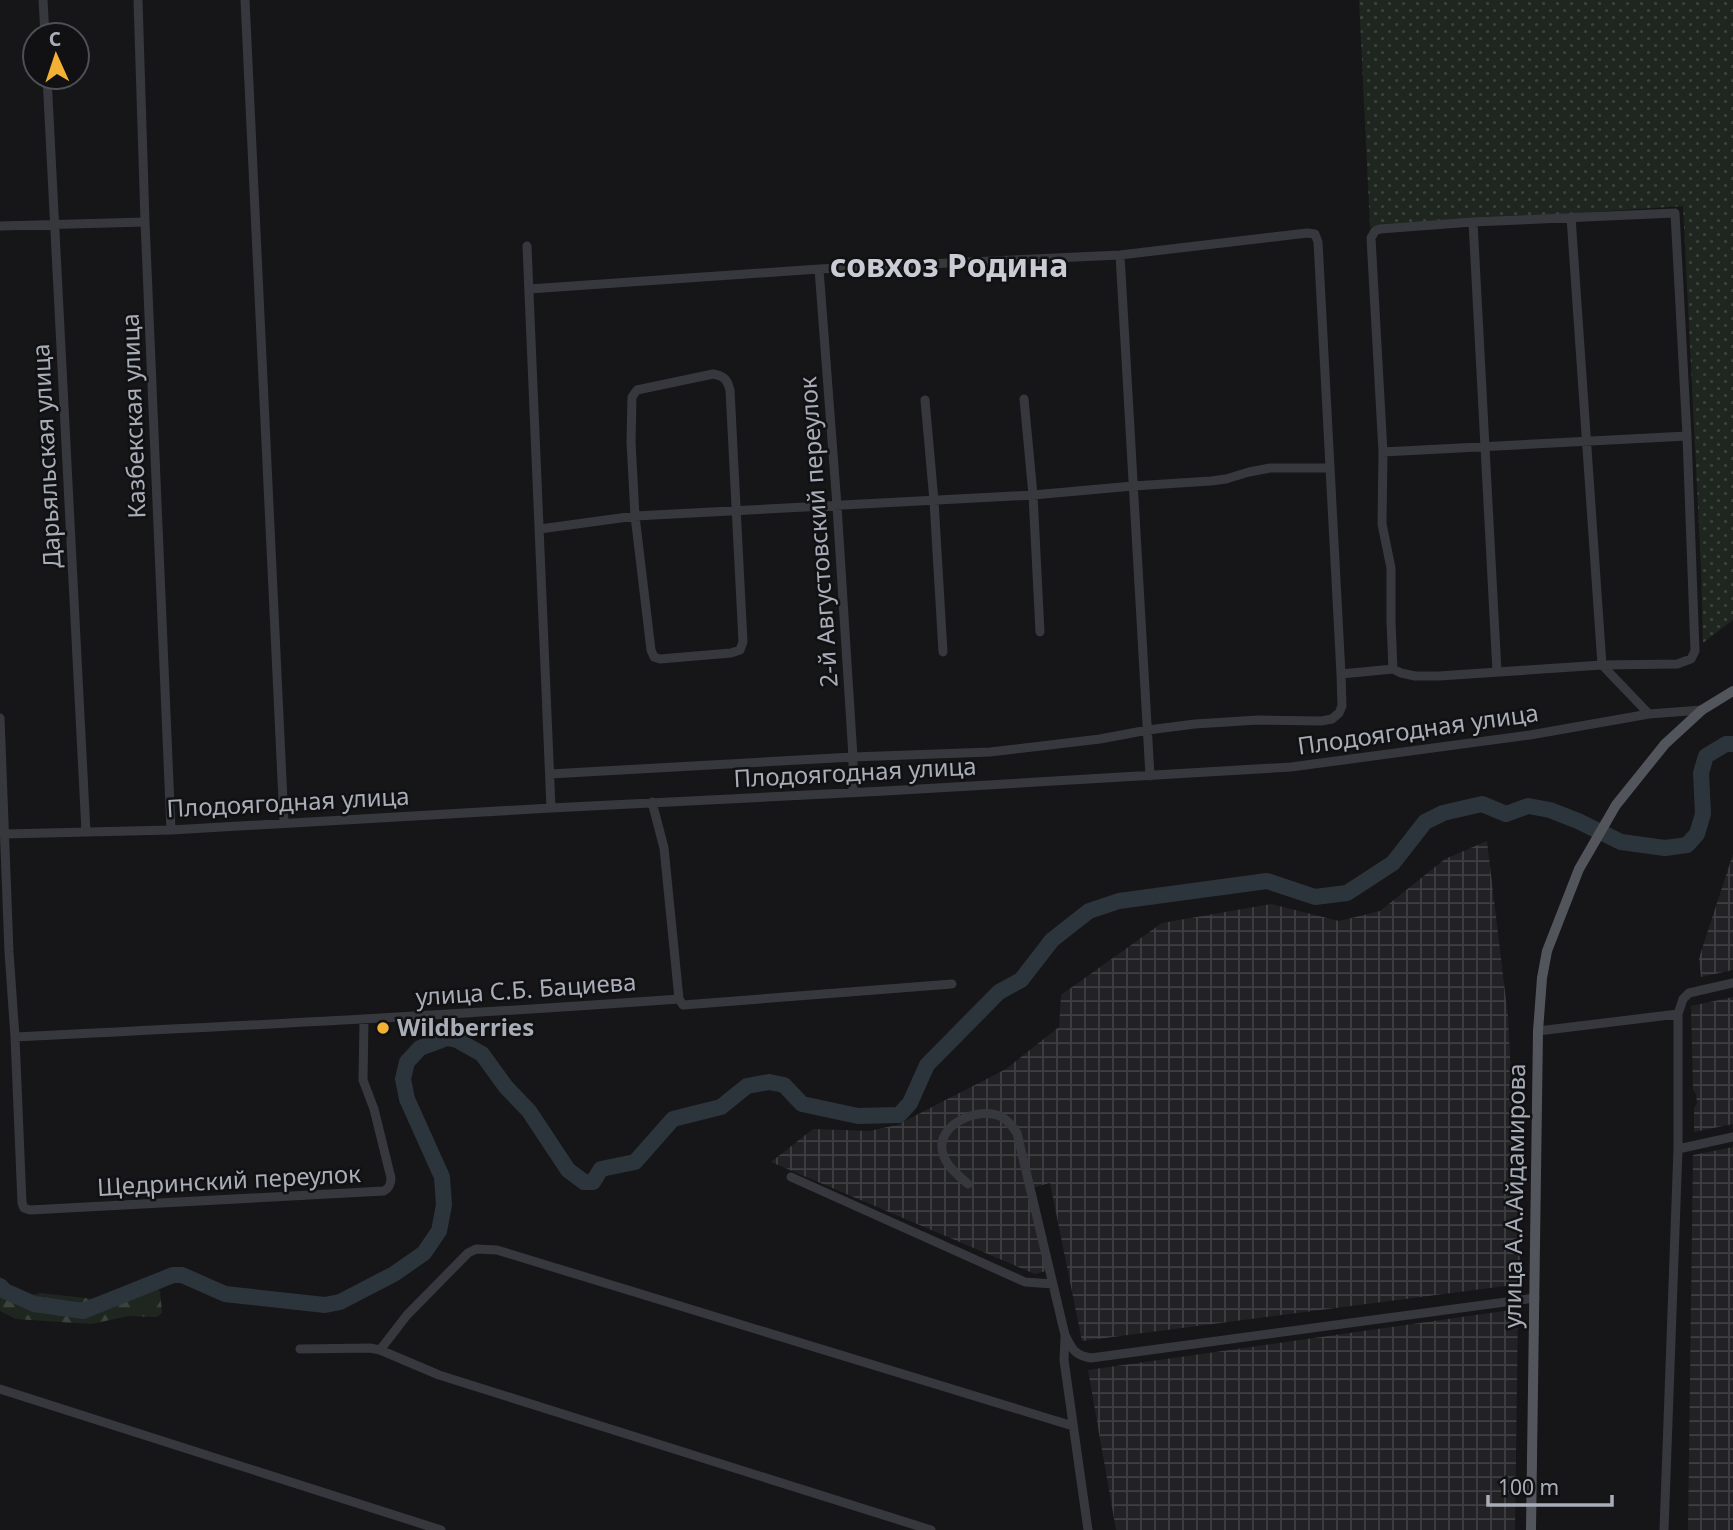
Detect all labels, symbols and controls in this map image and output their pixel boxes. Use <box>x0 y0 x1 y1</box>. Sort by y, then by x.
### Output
north arrow <box>21 21 91 91</box>
text: С <box>48 26 62 52</box>
district label: совхоз Родина <box>830 243 1068 286</box>
street label: Казбекская улица <box>112 313 153 519</box>
street label: Дарьяльская улица <box>23 343 68 569</box>
street label: 2-й Августовский переулок <box>790 375 845 689</box>
street label: Плодоягодная улица <box>1295 695 1541 762</box>
street label: Плодоягодная улица <box>733 749 977 794</box>
street label: Плодоягодная улица <box>166 779 410 824</box>
street label: улица С.Б. Бациева <box>414 964 637 1013</box>
place label: Wildberries <box>397 1010 534 1043</box>
marker: Wildberries <box>375 1020 391 1036</box>
street label: улица А.А.Айдамирова <box>1495 1063 1532 1329</box>
street label: Щедринский переулок <box>96 1156 362 1203</box>
scale bar <box>1488 1464 1612 1508</box>
text: 100 m <box>1498 1473 1559 1501</box>

